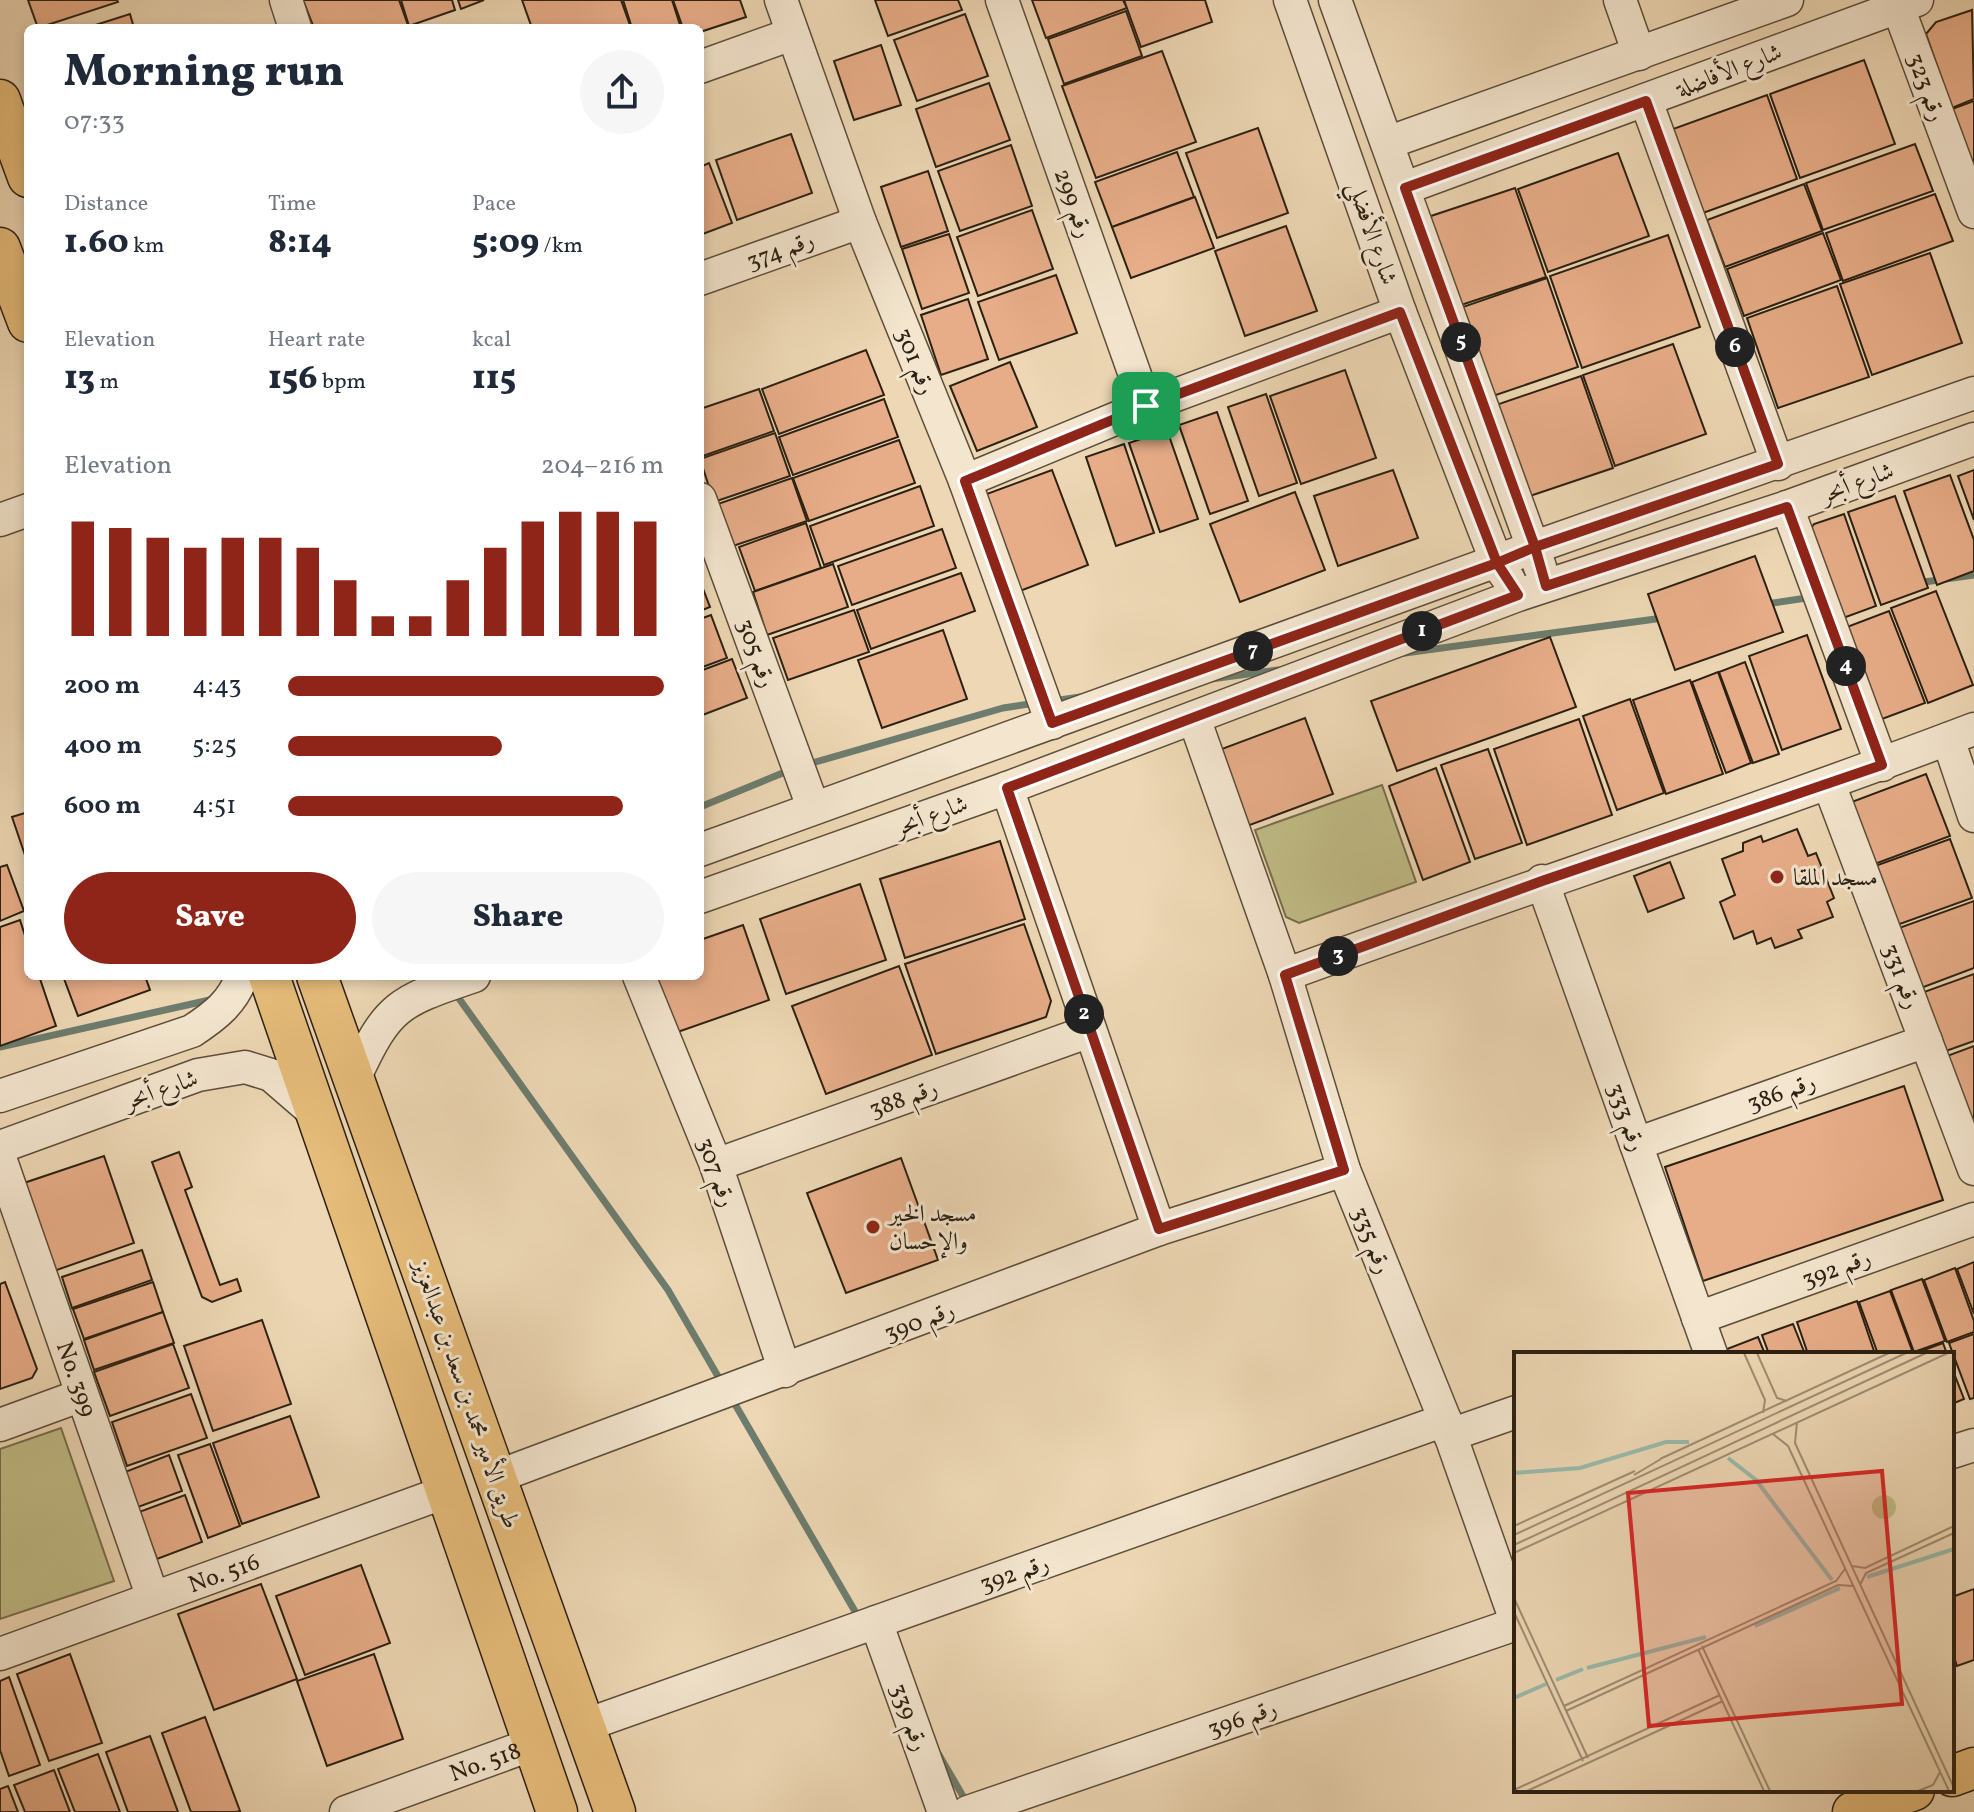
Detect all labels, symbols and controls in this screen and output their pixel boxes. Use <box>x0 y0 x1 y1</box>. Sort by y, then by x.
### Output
street label: شارع الأفاضلة <box>1671 35 1788 109</box>
text: Morning run <box>64 43 344 104</box>
street label: رقم 323 <box>1894 49 1953 128</box>
button: share <box>580 50 664 134</box>
text: 07:33 <box>64 104 125 140</box>
street label: رقم 299 <box>1041 164 1100 244</box>
street label: شارع الأفضلي <box>1334 177 1406 291</box>
text: Distance <box>64 189 148 220</box>
text: Time <box>268 189 316 220</box>
text: Pace <box>472 189 516 220</box>
text: 1.60 <box>64 220 129 267</box>
text: 8:14 <box>268 220 332 267</box>
text: 5:09 <box>472 220 539 267</box>
street label: رقم 374 <box>742 224 820 283</box>
text: km <box>129 231 164 262</box>
text: /km <box>539 231 583 262</box>
pin: 5 <box>1441 322 1481 362</box>
street label: رقم 301 <box>883 323 943 401</box>
text: Elevation <box>64 325 155 356</box>
text: Heart rate <box>268 325 365 356</box>
text: kcal <box>472 325 511 356</box>
text: 5 <box>1456 326 1466 357</box>
pin: 6 <box>1715 327 1755 367</box>
text: 6 <box>1729 331 1741 362</box>
text: 13 <box>64 356 95 403</box>
text: 156 <box>268 356 317 403</box>
text: 115 <box>472 356 516 403</box>
text: m <box>95 367 119 398</box>
text: bpm <box>317 367 366 398</box>
pin <box>1112 372 1180 440</box>
icon: arrive <box>1124 384 1168 428</box>
text: Elevation <box>64 448 172 484</box>
text: 204–216 m <box>541 448 664 484</box>
street label: شارع أبحر <box>1813 453 1899 515</box>
pin: 1 <box>1402 611 1442 651</box>
street label: رقم 305 <box>724 614 783 694</box>
text: 1 <box>1418 615 1426 646</box>
pin: 7 <box>1233 631 1273 671</box>
text: 7 <box>1248 635 1258 666</box>
pin: 4 <box>1826 646 1866 686</box>
text: 4 <box>1839 650 1853 681</box>
text: 200 m <box>64 668 140 704</box>
text: 4:43 <box>192 668 241 704</box>
text: 400 m <box>64 728 142 764</box>
text: 5:25 <box>192 728 237 764</box>
street label: شارع أبحر <box>887 786 973 848</box>
text: 600 m <box>64 788 141 824</box>
text: 4:51 <box>192 788 236 824</box>
place label: مسجد الملقا <box>1793 862 1878 896</box>
marker: مسجد الملقا <box>1768 868 1786 886</box>
button: Save <box>64 872 356 964</box>
button: Share <box>372 872 664 964</box>
pin: 3 <box>1318 936 1358 976</box>
street label: رقم 331 <box>1869 939 1928 1016</box>
text: 3 <box>1332 940 1344 971</box>
pin: 2 <box>1064 994 1104 1034</box>
text: 2 <box>1078 998 1090 1029</box>
street label: شارع أبحر <box>117 1061 203 1121</box>
street label: رقم 386 <box>1743 1066 1822 1125</box>
street label: رقم 388 <box>865 1072 944 1131</box>
street label: رقم 333 <box>1594 1079 1653 1158</box>
street label: رقم 307 <box>684 1133 743 1213</box>
place label: مسجد الخير والإحسان <box>886 1198 977 1260</box>
street label: رقم 335 <box>1338 1202 1399 1281</box>
marker: مسجد الخير والإحسان <box>864 1218 882 1236</box>
street label: رقم 392 <box>1797 1242 1877 1301</box>
street label: طريق الأمير محمد بن سعد بن عبدالعزيز <box>402 1252 528 1534</box>
street label: رقم 390 <box>879 1294 961 1355</box>
street label: No. 399 <box>46 1337 104 1422</box>
inset map <box>1514 1352 1954 1792</box>
street label: No. 516 <box>184 1546 265 1603</box>
street label: رقم 392 <box>975 1547 1055 1605</box>
street label: رقم 339 <box>877 1679 936 1758</box>
street label: رقم 396 <box>1203 1692 1283 1750</box>
street label: No. 518 <box>445 1735 526 1792</box>

